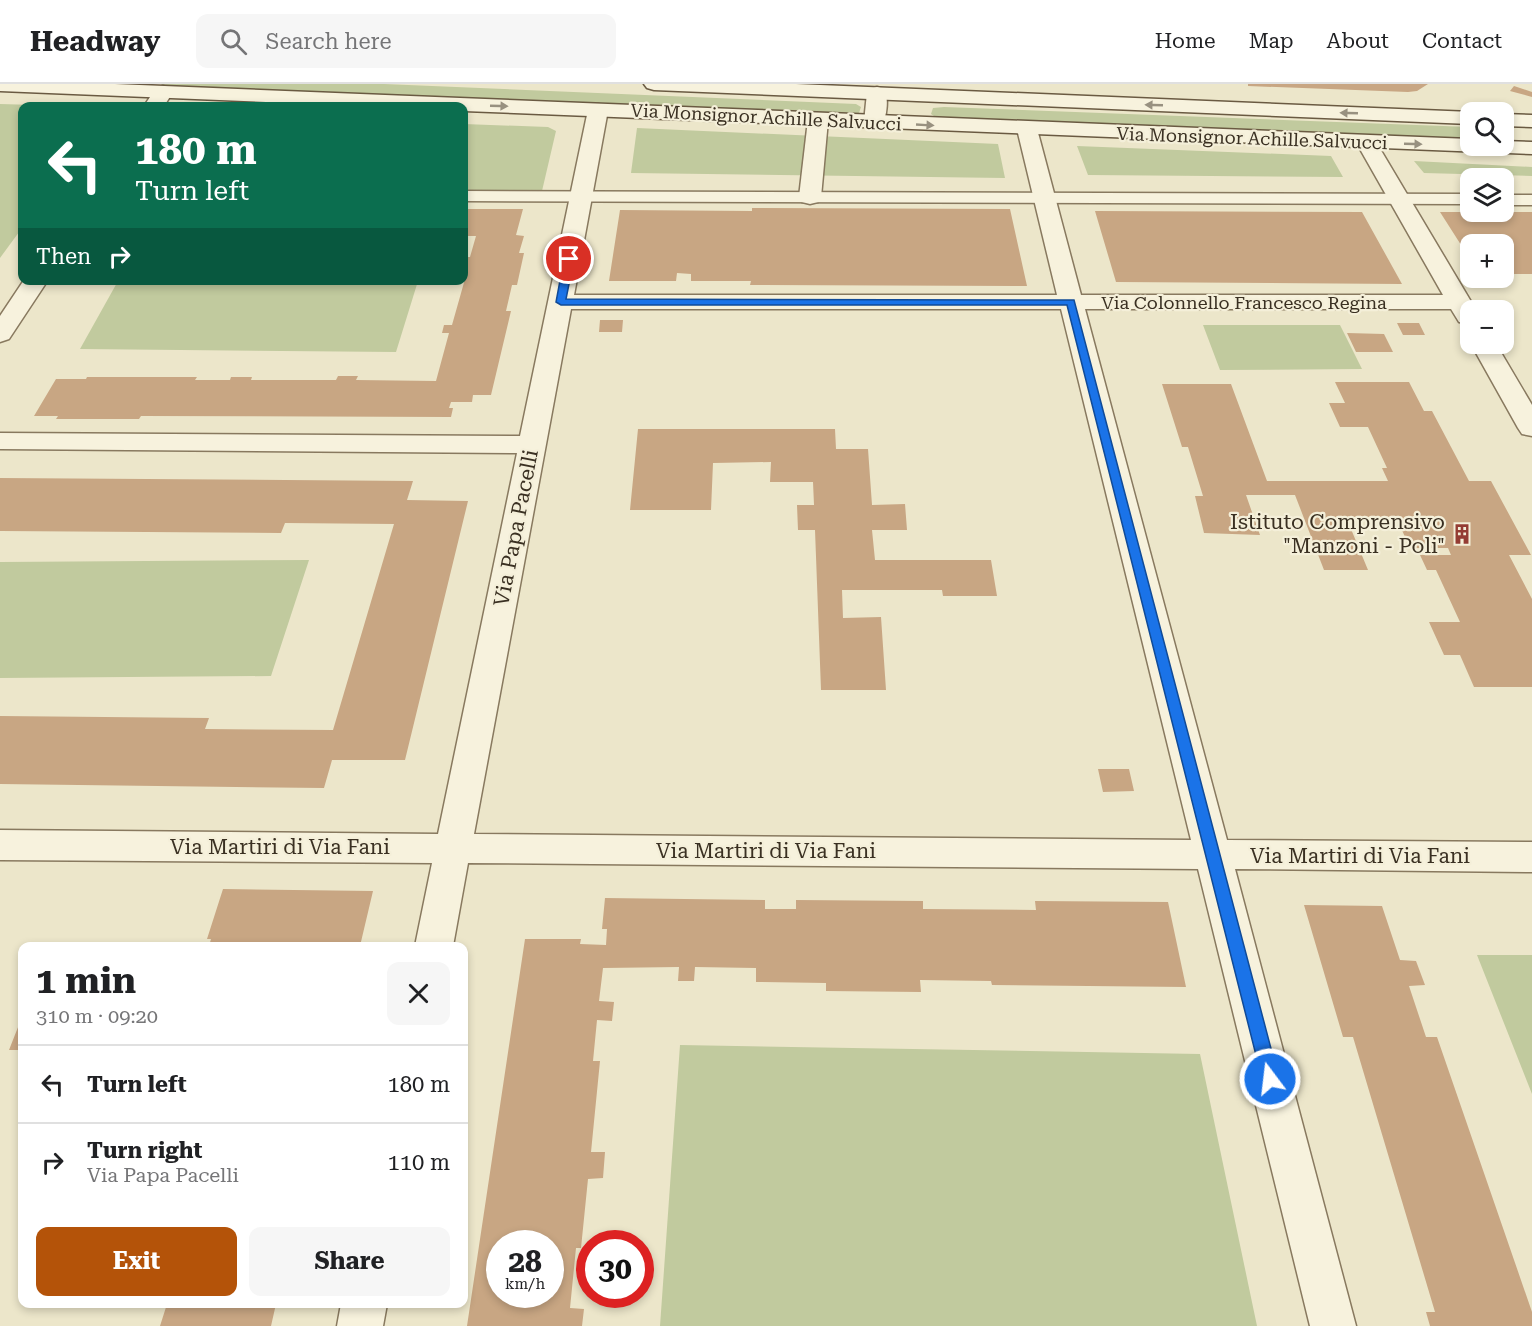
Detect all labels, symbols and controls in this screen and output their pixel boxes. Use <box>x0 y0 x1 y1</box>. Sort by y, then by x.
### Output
search box <box>196 14 616 68</box>
text: Headway <box>30 25 160 58</box>
icon: search <box>217 25 250 58</box>
text: Search here <box>265 29 391 54</box>
text: Home <box>1155 29 1216 53</box>
text: Map <box>1249 29 1294 53</box>
text: About <box>1327 29 1389 53</box>
text: Contact <box>1422 29 1502 53</box>
street label: Via Monsignor Achille Salvucci <box>630 99 902 135</box>
one-way arrow <box>1144 100 1163 109</box>
one-way arrow <box>490 101 509 111</box>
map controls <box>1460 102 1514 354</box>
button: search <box>1460 102 1514 156</box>
one-way arrow <box>1339 108 1358 118</box>
one-way arrow <box>915 120 934 129</box>
street label: Via Monsignor Achille Salvucci <box>1116 123 1388 153</box>
text: 180 m <box>135 125 257 174</box>
icon: left <box>36 126 114 204</box>
one-way arrow <box>1404 139 1423 149</box>
button: layers <box>1460 168 1514 222</box>
text: Turn left <box>135 175 249 207</box>
pin <box>543 233 594 284</box>
button: + <box>1460 234 1514 288</box>
icon: right <box>103 240 136 273</box>
icon: arrive <box>552 242 585 275</box>
text: Then <box>36 244 91 269</box>
street label: Via Colonnello Francesco Regina <box>1101 292 1387 313</box>
button: − <box>1460 300 1514 354</box>
street label: Via Papa Pacelli <box>489 447 543 609</box>
place label: Istituto Comprensivo "Manzoni - Poli" <box>1230 510 1445 558</box>
building icon: Istituto Comprensivo "Manzoni - Poli" <box>1450 522 1474 546</box>
street label: Via Martiri di Via Fani <box>170 835 390 859</box>
street label: Via Martiri di Via Fani <box>656 839 876 863</box>
street label: Via Martiri di Via Fani <box>1250 844 1470 868</box>
text: 1 min <box>36 960 136 1002</box>
button: close <box>387 962 450 1025</box>
text: 310 m · 09:20 <box>36 1004 158 1028</box>
position arrow <box>1238 1047 1302 1111</box>
icon: left <box>36 1068 69 1101</box>
text: Turn left <box>87 1072 187 1097</box>
text: 180 m <box>387 1072 450 1097</box>
text: Turn right <box>87 1138 202 1163</box>
icon: right <box>36 1146 69 1179</box>
text: 110 m <box>387 1150 450 1175</box>
text: Via Papa Pacelli <box>87 1163 239 1187</box>
button: Exit <box>36 1227 237 1296</box>
button: Share <box>249 1227 450 1296</box>
speed limit sign: 30 <box>576 1230 654 1308</box>
text: 28 <box>508 1244 542 1279</box>
text: km/h <box>505 1275 545 1293</box>

